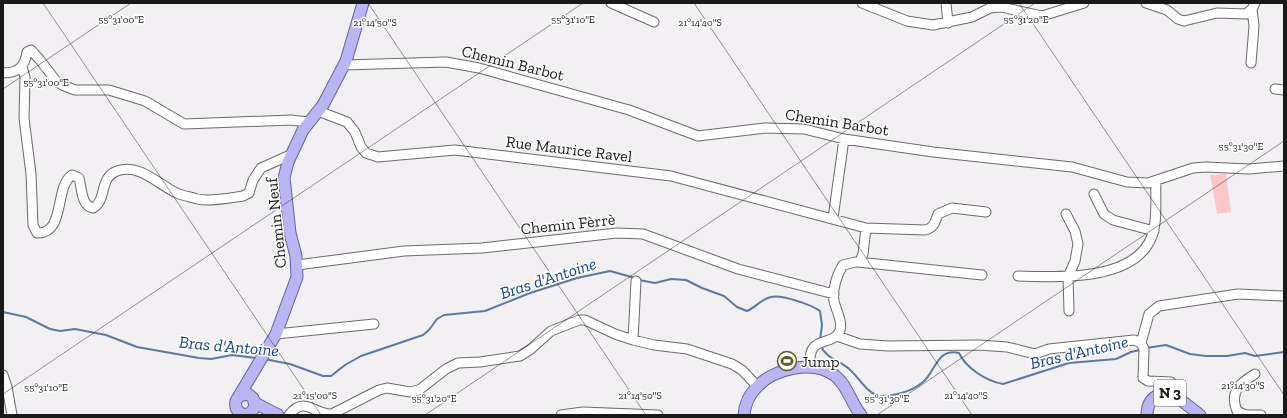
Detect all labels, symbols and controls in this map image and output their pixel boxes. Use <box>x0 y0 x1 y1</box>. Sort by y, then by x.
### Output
text: 55°31'00"E <box>98 14 144 26</box>
text: 55°31'10"E <box>551 14 595 26</box>
text: 55°31'20"E <box>1003 14 1049 26</box>
text: 21°14'50"S <box>353 17 397 29</box>
text: 21°14'40"S <box>678 17 722 29</box>
street label: Chemin Barbot <box>460 41 566 85</box>
text: 55°31'00"E <box>23 77 69 89</box>
street label: Chemin Barbot <box>784 104 890 140</box>
street label: Rue Maurice Ravel <box>505 132 633 166</box>
text: 55°31'30"E <box>1219 141 1264 153</box>
street label: Chemin Neuf <box>262 175 290 269</box>
street label: Chemin Fèrrè <box>520 210 616 238</box>
water label: Bras d'Antoine <box>497 253 599 303</box>
water label: Bras d'Antoine <box>1028 331 1130 373</box>
water label: Bras d'Antoine <box>178 332 280 360</box>
sports icon: Jump <box>776 350 798 372</box>
place label: Jump <box>801 352 840 371</box>
road number: N 3 <box>1154 380 1186 406</box>
text: 21°14'30"S <box>1221 380 1265 392</box>
text: 55°31'10"E <box>24 382 68 394</box>
text: 21°15'00"S <box>293 390 337 402</box>
text: 21°14'50"S <box>618 390 662 402</box>
text: 21°14'40"S <box>944 390 988 402</box>
text: 55°31'20"E <box>411 393 457 405</box>
text: 55°31'30"E <box>865 393 910 405</box>

